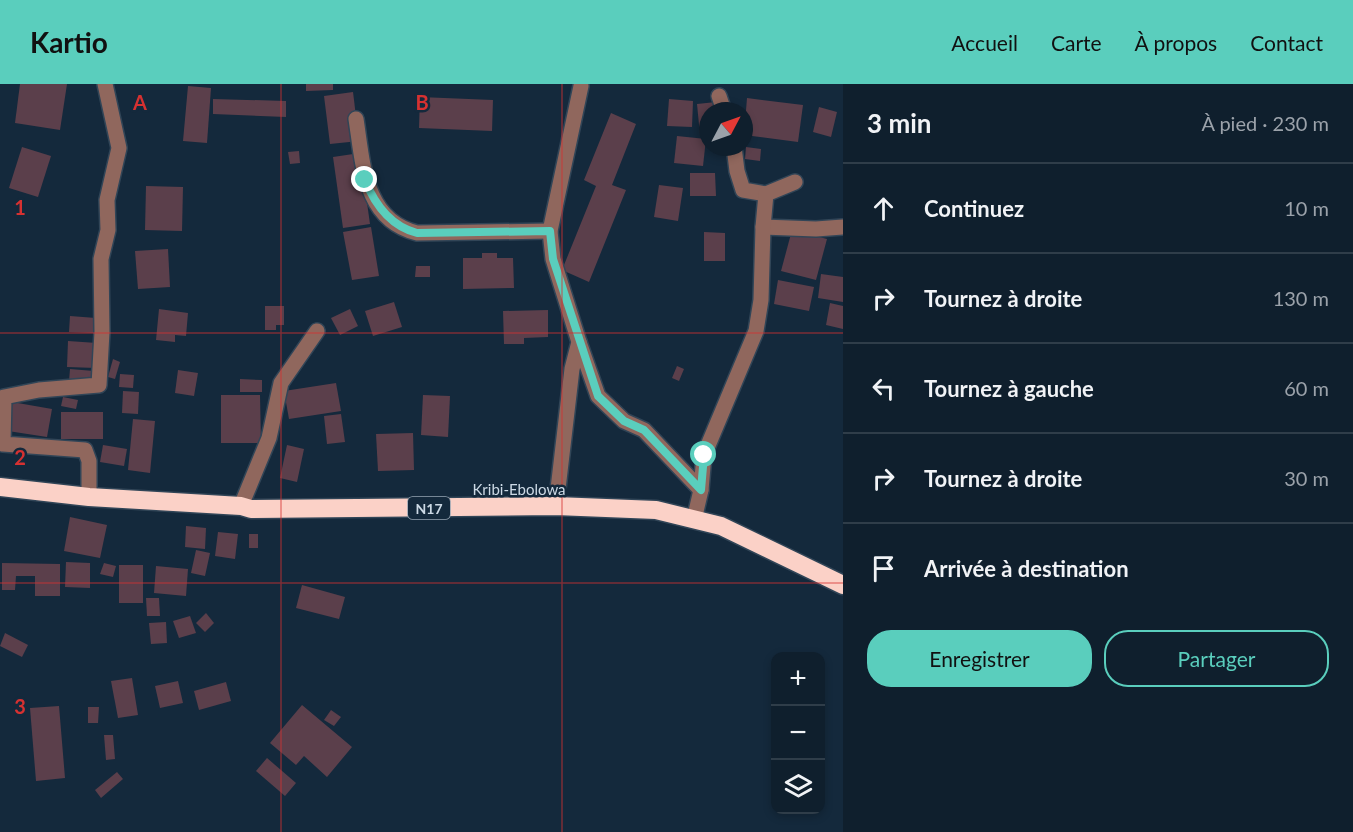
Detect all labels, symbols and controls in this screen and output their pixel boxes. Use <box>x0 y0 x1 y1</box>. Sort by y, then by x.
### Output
text: Kartio <box>30 25 108 59</box>
text: Accueil <box>951 30 1018 55</box>
text: Carte <box>1051 30 1102 55</box>
text: À propos <box>1135 30 1217 55</box>
text: Contact <box>1250 30 1323 55</box>
text: A <box>132 90 147 114</box>
text: B <box>415 90 429 114</box>
north arrow <box>699 102 753 156</box>
text: 3 min <box>867 107 931 139</box>
text: À pied · 230 m <box>1201 111 1329 135</box>
route end <box>351 166 377 192</box>
icon: ahead <box>867 192 900 225</box>
text: 1 <box>14 195 26 219</box>
text: Continuez <box>924 195 1024 222</box>
text: 10 m <box>1284 196 1329 220</box>
icon: right <box>867 282 900 315</box>
text: Tournez à droite <box>924 285 1082 312</box>
text: 130 m <box>1273 286 1329 310</box>
icon: left <box>867 372 900 405</box>
text: Tournez à gauche <box>924 375 1094 402</box>
text: 60 m <box>1284 376 1329 400</box>
route start <box>690 441 716 467</box>
text: 2 <box>14 445 26 469</box>
icon: right <box>867 462 900 495</box>
text: Tournez à droite <box>924 465 1082 492</box>
text: 30 m <box>1284 466 1329 490</box>
street label: Kribi-Ebolowa <box>472 480 566 498</box>
road number: N17 <box>408 497 450 519</box>
icon: arrive <box>867 552 900 585</box>
text: Arrivée à destination <box>924 555 1129 582</box>
button: Enregistrer <box>867 630 1092 687</box>
button: Partager <box>1104 630 1329 687</box>
map controls <box>771 652 825 814</box>
button: + <box>771 652 825 706</box>
text: 3 <box>14 694 26 718</box>
button: − <box>771 706 825 760</box>
button: layers <box>771 760 825 814</box>

